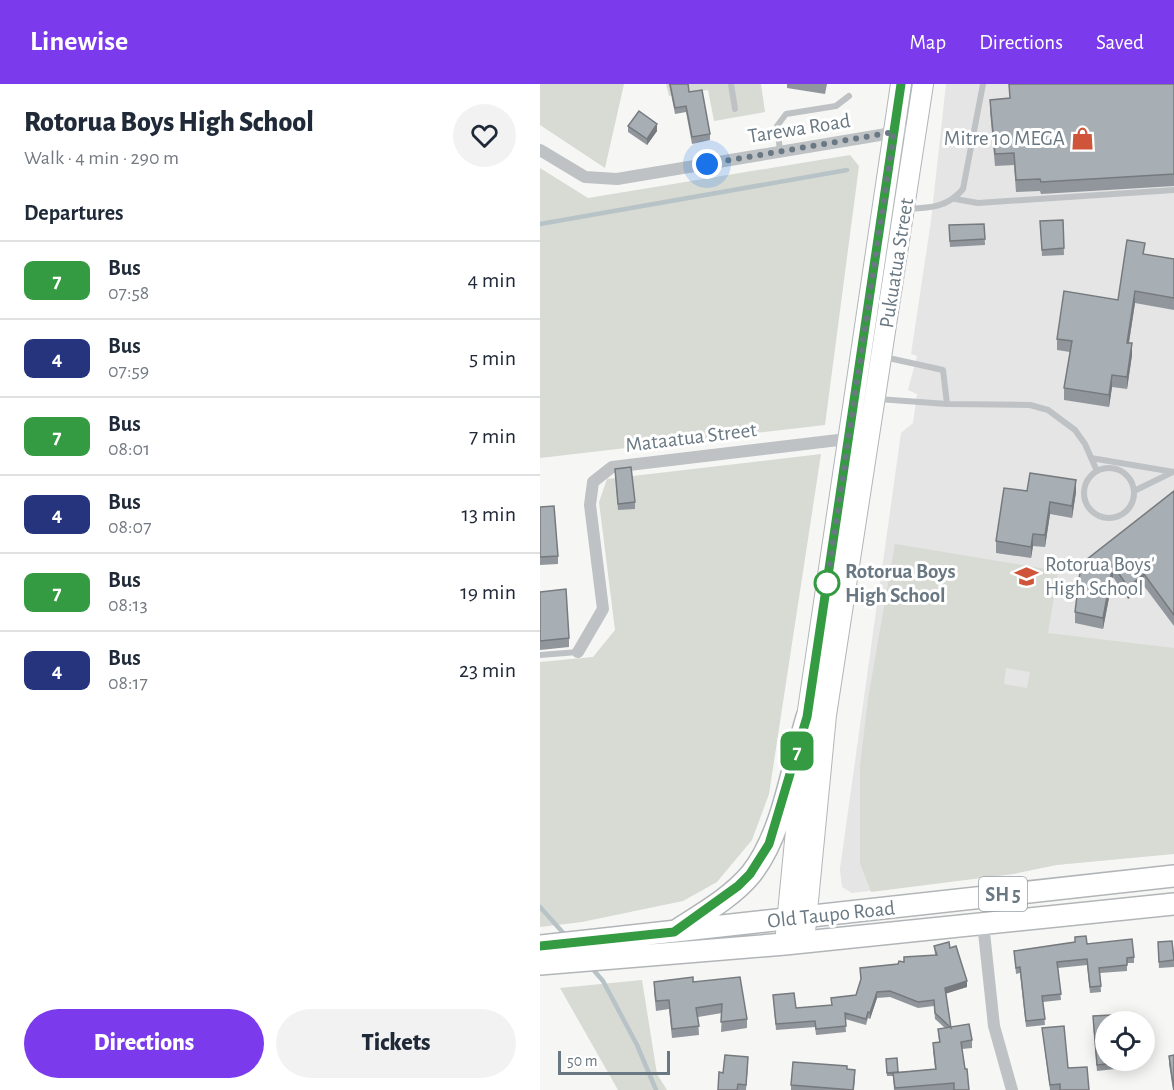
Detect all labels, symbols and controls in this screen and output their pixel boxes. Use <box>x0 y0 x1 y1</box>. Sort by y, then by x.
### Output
text: Linewise <box>30 28 128 56</box>
text: Map <box>910 32 946 53</box>
text: Directions <box>979 32 1063 53</box>
text: Saved <box>1096 32 1144 53</box>
button: heart <box>453 104 516 167</box>
text: Rotorua Boys High School <box>24 109 314 137</box>
street label: Tarewa Road <box>746 110 852 147</box>
shop icon: Mitre 10 MEGA <box>1070 125 1096 151</box>
place label: Mitre 10 MEGA <box>944 128 1065 149</box>
text: Walk · 4 min · 290 m <box>24 148 179 168</box>
your location <box>692 149 722 179</box>
street label: Pukuatua Street <box>876 196 917 330</box>
text: Departures <box>24 202 124 224</box>
text: Bus <box>108 257 141 279</box>
text: 4 min <box>468 269 516 291</box>
text: 7 <box>52 270 62 291</box>
text: 07:58 <box>108 283 149 303</box>
text: Bus <box>108 335 141 357</box>
text: 5 min <box>469 347 516 369</box>
text: 4 <box>52 348 62 369</box>
text: 07:59 <box>108 361 149 381</box>
text: Bus <box>108 413 141 435</box>
street label: Mataatua Street <box>624 419 758 456</box>
text: 7 min <box>469 425 516 447</box>
text: 7 <box>52 426 62 447</box>
text: 08:01 <box>108 439 150 459</box>
text: Bus <box>108 491 141 513</box>
text: 13 min <box>461 503 516 525</box>
text: 4 <box>52 504 62 525</box>
text: 08:07 <box>108 517 152 537</box>
place label: Rotorua Boys' High School <box>1045 554 1155 599</box>
place label: Rotorua Boys High School <box>845 561 956 606</box>
school or university icon: Rotorua Boys' High School <box>1014 563 1040 589</box>
text: Bus <box>108 569 141 591</box>
marker: Rotorua Boys High School <box>814 570 840 596</box>
text: 19 min <box>460 581 516 603</box>
text: 7 <box>52 582 62 603</box>
text: 08:13 <box>108 595 148 615</box>
text: Bus <box>108 647 141 669</box>
text: 23 min <box>459 659 516 681</box>
text: 4 <box>52 660 62 681</box>
text: 08:17 <box>108 673 148 693</box>
line badge: 7 <box>778 732 816 770</box>
text: 7 <box>792 741 802 762</box>
road number: SH 5 <box>979 877 1027 911</box>
street label: Old Taupo Road <box>766 897 896 932</box>
button: Directions <box>24 1009 264 1078</box>
button: Tickets <box>276 1009 516 1078</box>
map controls <box>1095 1011 1155 1071</box>
button: locate <box>1095 1011 1155 1071</box>
scale bar <box>558 1048 670 1076</box>
text: 50 m <box>567 1053 598 1069</box>

